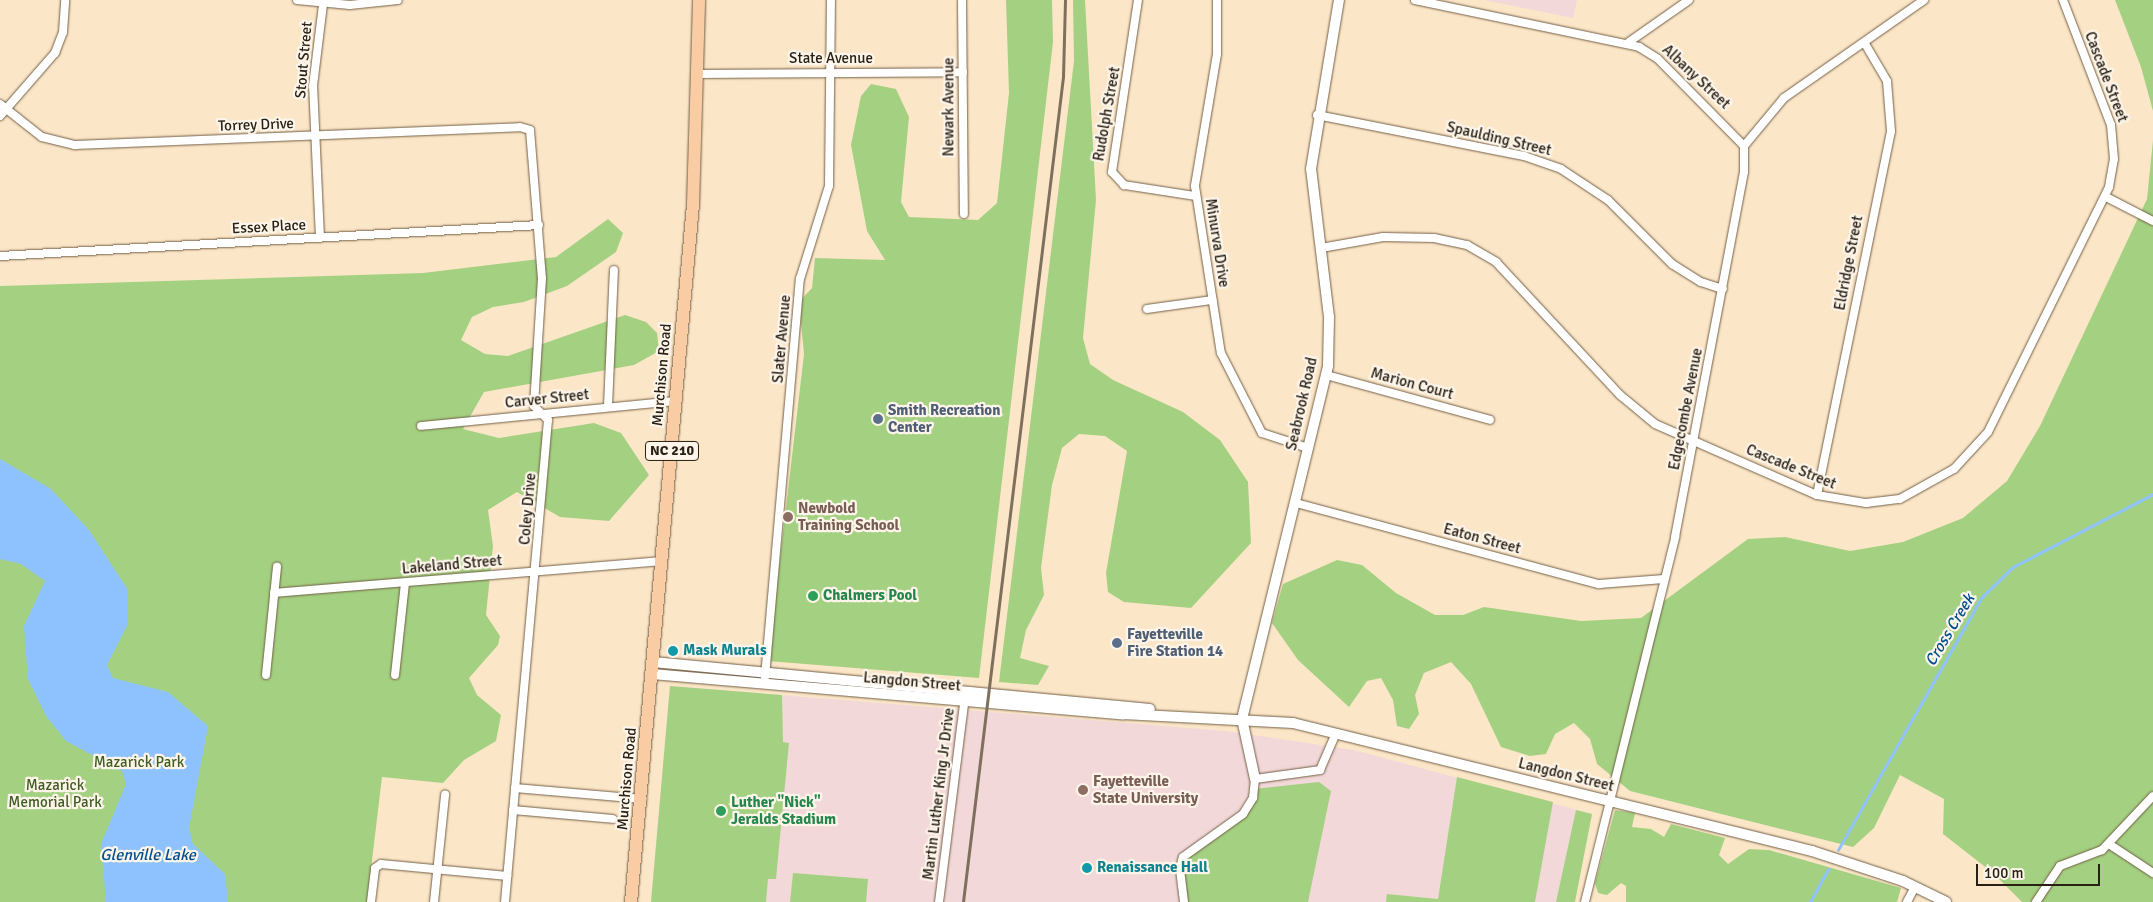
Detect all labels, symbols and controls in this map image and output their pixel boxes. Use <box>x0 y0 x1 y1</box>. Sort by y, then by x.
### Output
street label: Stout Street <box>292 21 316 99</box>
street label: Cascade Street <box>2080 29 2132 125</box>
street label: Albany Street <box>1658 41 1734 113</box>
street label: State Avenue <box>789 50 873 68</box>
street label: Newark Avenue <box>940 57 958 157</box>
street label: Rudolph Street <box>1090 65 1124 163</box>
street label: Torrey Drive <box>218 115 294 135</box>
street label: Spaulding Street <box>1445 118 1553 160</box>
street label: Minurva Drive <box>1201 197 1233 289</box>
street label: Eldridge Street <box>1831 214 1867 312</box>
street label: Essex Place <box>231 216 307 238</box>
street label: Slater Avenue <box>769 294 795 384</box>
street label: Murchison Road <box>649 323 675 427</box>
street label: Edgecombe Avenue <box>1665 346 1707 472</box>
street label: Seabrook Road <box>1283 356 1321 452</box>
street label: Marion Court <box>1369 364 1455 404</box>
street label: Carver Street <box>504 386 590 412</box>
place label: Smith Recreation Center <box>888 401 1000 436</box>
marker: Smith Recreation Center <box>872 413 884 425</box>
road number: NC 210 <box>644 440 700 462</box>
street label: Cascade Street <box>1743 441 1839 493</box>
street label: Coley Drive <box>516 472 540 546</box>
place label: Newbold Training School <box>798 499 899 534</box>
marker: Newbold Training School <box>782 511 794 523</box>
street label: Eaton Street <box>1441 520 1523 558</box>
street label: Lakeland Street <box>401 552 503 578</box>
place label: Chalmers Pool <box>823 587 917 605</box>
marker: Chalmers Pool <box>807 590 819 602</box>
water label: Cross Creek <box>1921 591 1979 669</box>
place label: Fayetteville Fire Station 14 <box>1127 625 1223 660</box>
marker: Fayetteville Fire Station 14 <box>1111 637 1123 649</box>
place label: Mask Murals <box>683 642 767 660</box>
marker: Mask Murals <box>667 645 679 657</box>
street label: Langdon Street <box>863 669 961 695</box>
street label: Martin Luther King Jr Drive <box>920 707 958 881</box>
street label: Murchison Road <box>614 727 640 831</box>
park label: Mazarick Park <box>94 754 184 772</box>
street label: Langdon Street <box>1516 754 1616 796</box>
place label: Fayetteville State University <box>1093 772 1198 807</box>
park label: Mazarick Memorial Park <box>8 776 102 811</box>
marker: Fayetteville State University <box>1077 784 1089 796</box>
place label: Luther "Nick" Jeralds Stadium <box>731 793 836 828</box>
marker: Luther "Nick" Jeralds Stadium <box>715 805 727 817</box>
water label: Glenville Lake <box>100 845 196 865</box>
scale bar <box>1978 854 2102 886</box>
place label: Renaissance Hall <box>1097 859 1208 877</box>
marker: Renaissance Hall <box>1081 862 1093 874</box>
text: 100 m <box>1984 864 2024 882</box>

